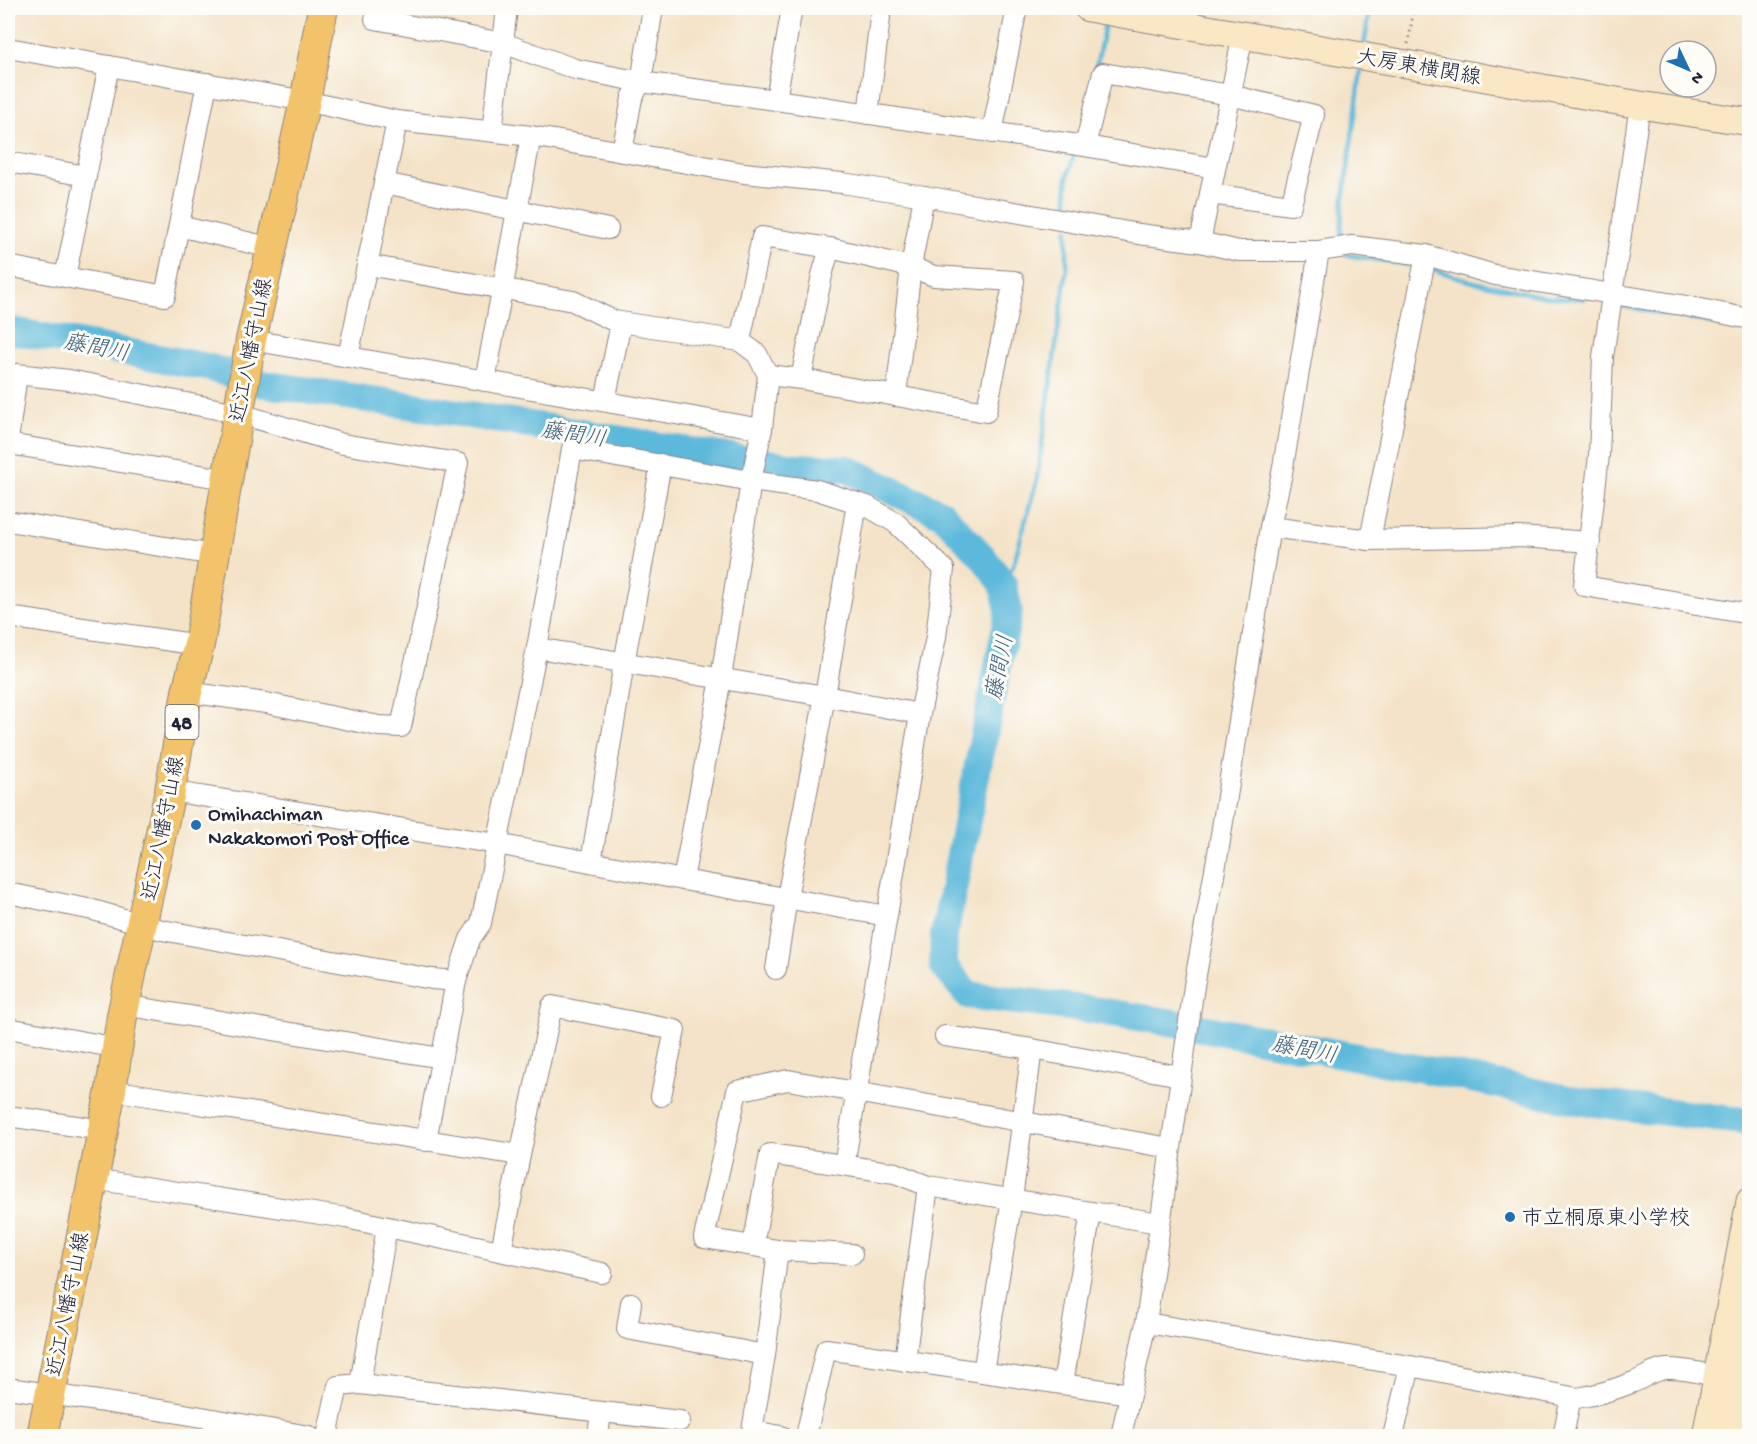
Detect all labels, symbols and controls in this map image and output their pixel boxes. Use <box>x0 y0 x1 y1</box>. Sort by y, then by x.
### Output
north arrow <box>1658 39 1718 99</box>
street label: 大房東横関線 <box>1354 44 1483 93</box>
text: N <box>1685 67 1707 88</box>
street label: 近江八幡守山線 <box>226 276 280 425</box>
water label: 藤間川 <box>61 329 132 369</box>
water label: 藤間川 <box>539 417 608 455</box>
water label: 藤間川 <box>981 632 1021 703</box>
road number: 48 <box>166 705 198 739</box>
street label: 近江八幡守山線 <box>138 754 192 903</box>
place label: Omihachiman Nakakomori Post Office <box>208 804 410 853</box>
marker: Omihachiman Nakakomori Post Office <box>189 818 203 832</box>
water label: 藤間川 <box>1269 1031 1340 1071</box>
place label: 市立桐原東小学校 <box>1522 1206 1690 1233</box>
marker: 市立桐原東小学校 <box>1503 1210 1517 1224</box>
street label: 近江八幡守山線 <box>43 1230 97 1379</box>

